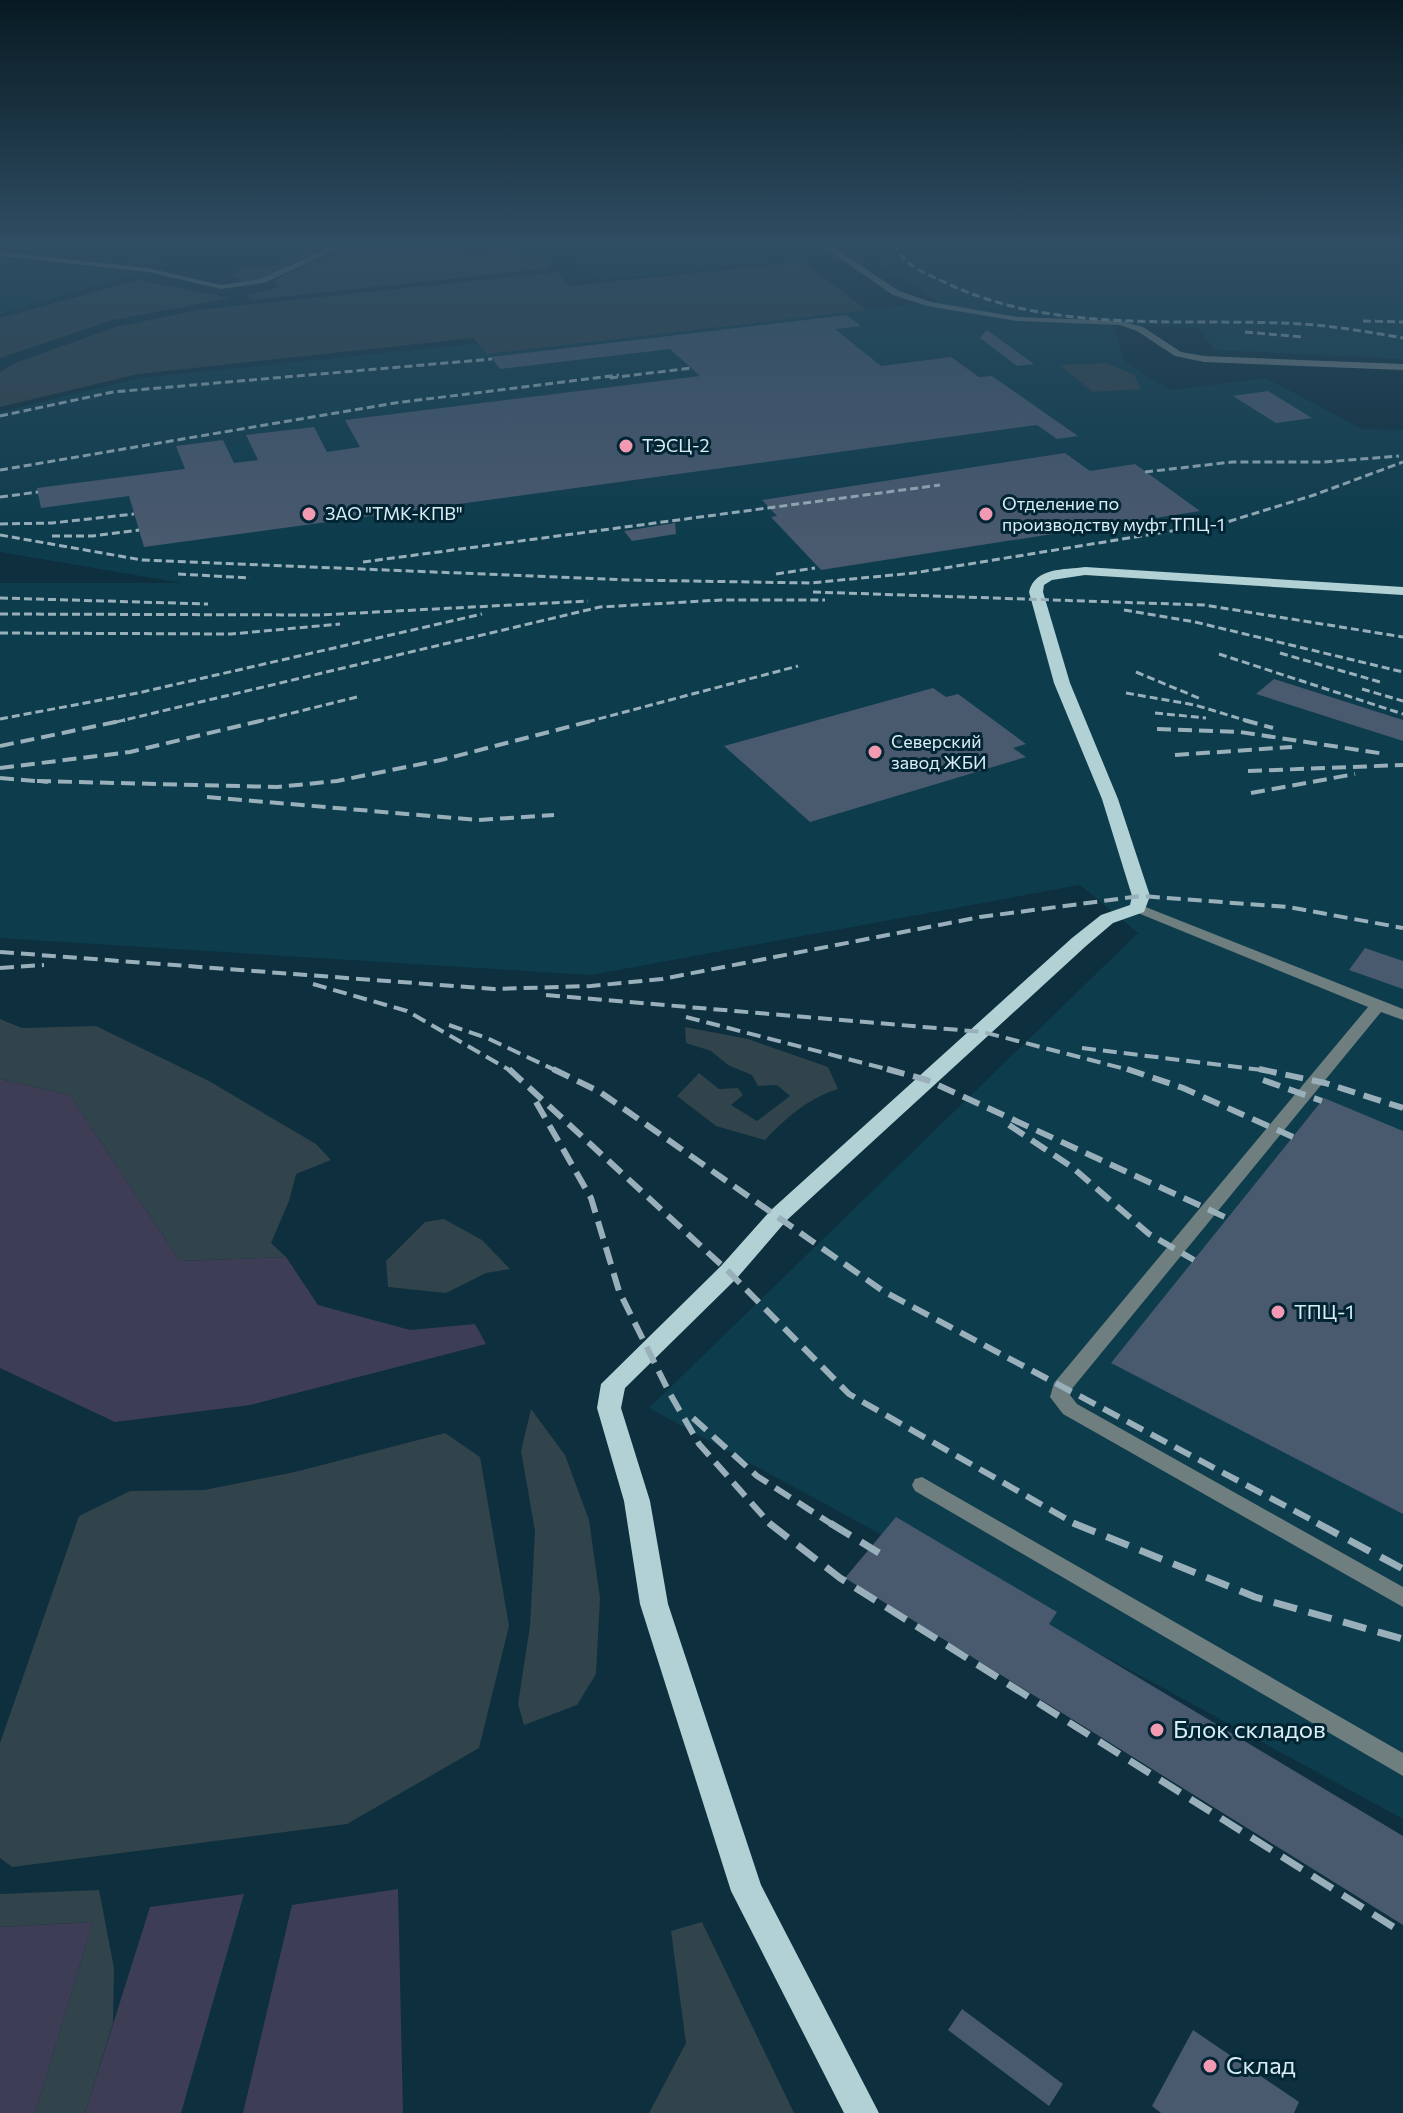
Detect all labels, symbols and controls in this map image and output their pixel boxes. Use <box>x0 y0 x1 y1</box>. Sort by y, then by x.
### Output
place label: ТЭСЦ-2 <box>642 434 710 456</box>
marker: ТЭСЦ-2 <box>617 437 635 455</box>
place label: Отделение по производству муфт ТПЦ-1 <box>1002 492 1225 535</box>
place label: ЗАО "ТМК-КПВ" <box>325 502 463 524</box>
marker: ЗАО "ТМК-КПВ" <box>300 505 318 523</box>
marker: Отделение по производству муфт ТПЦ-1 <box>977 505 995 523</box>
place label: Северский завод ЖБИ <box>891 730 987 773</box>
marker: Северский завод ЖБИ <box>866 743 884 761</box>
place label: ТПЦ-1 <box>1294 1299 1354 1323</box>
marker: ТПЦ-1 <box>1269 1303 1287 1321</box>
place label: Блок складов <box>1173 1714 1326 1743</box>
marker: Блок складов <box>1148 1721 1166 1739</box>
place label: Склад <box>1226 2050 1296 2079</box>
marker: Склад <box>1201 2057 1219 2075</box>

